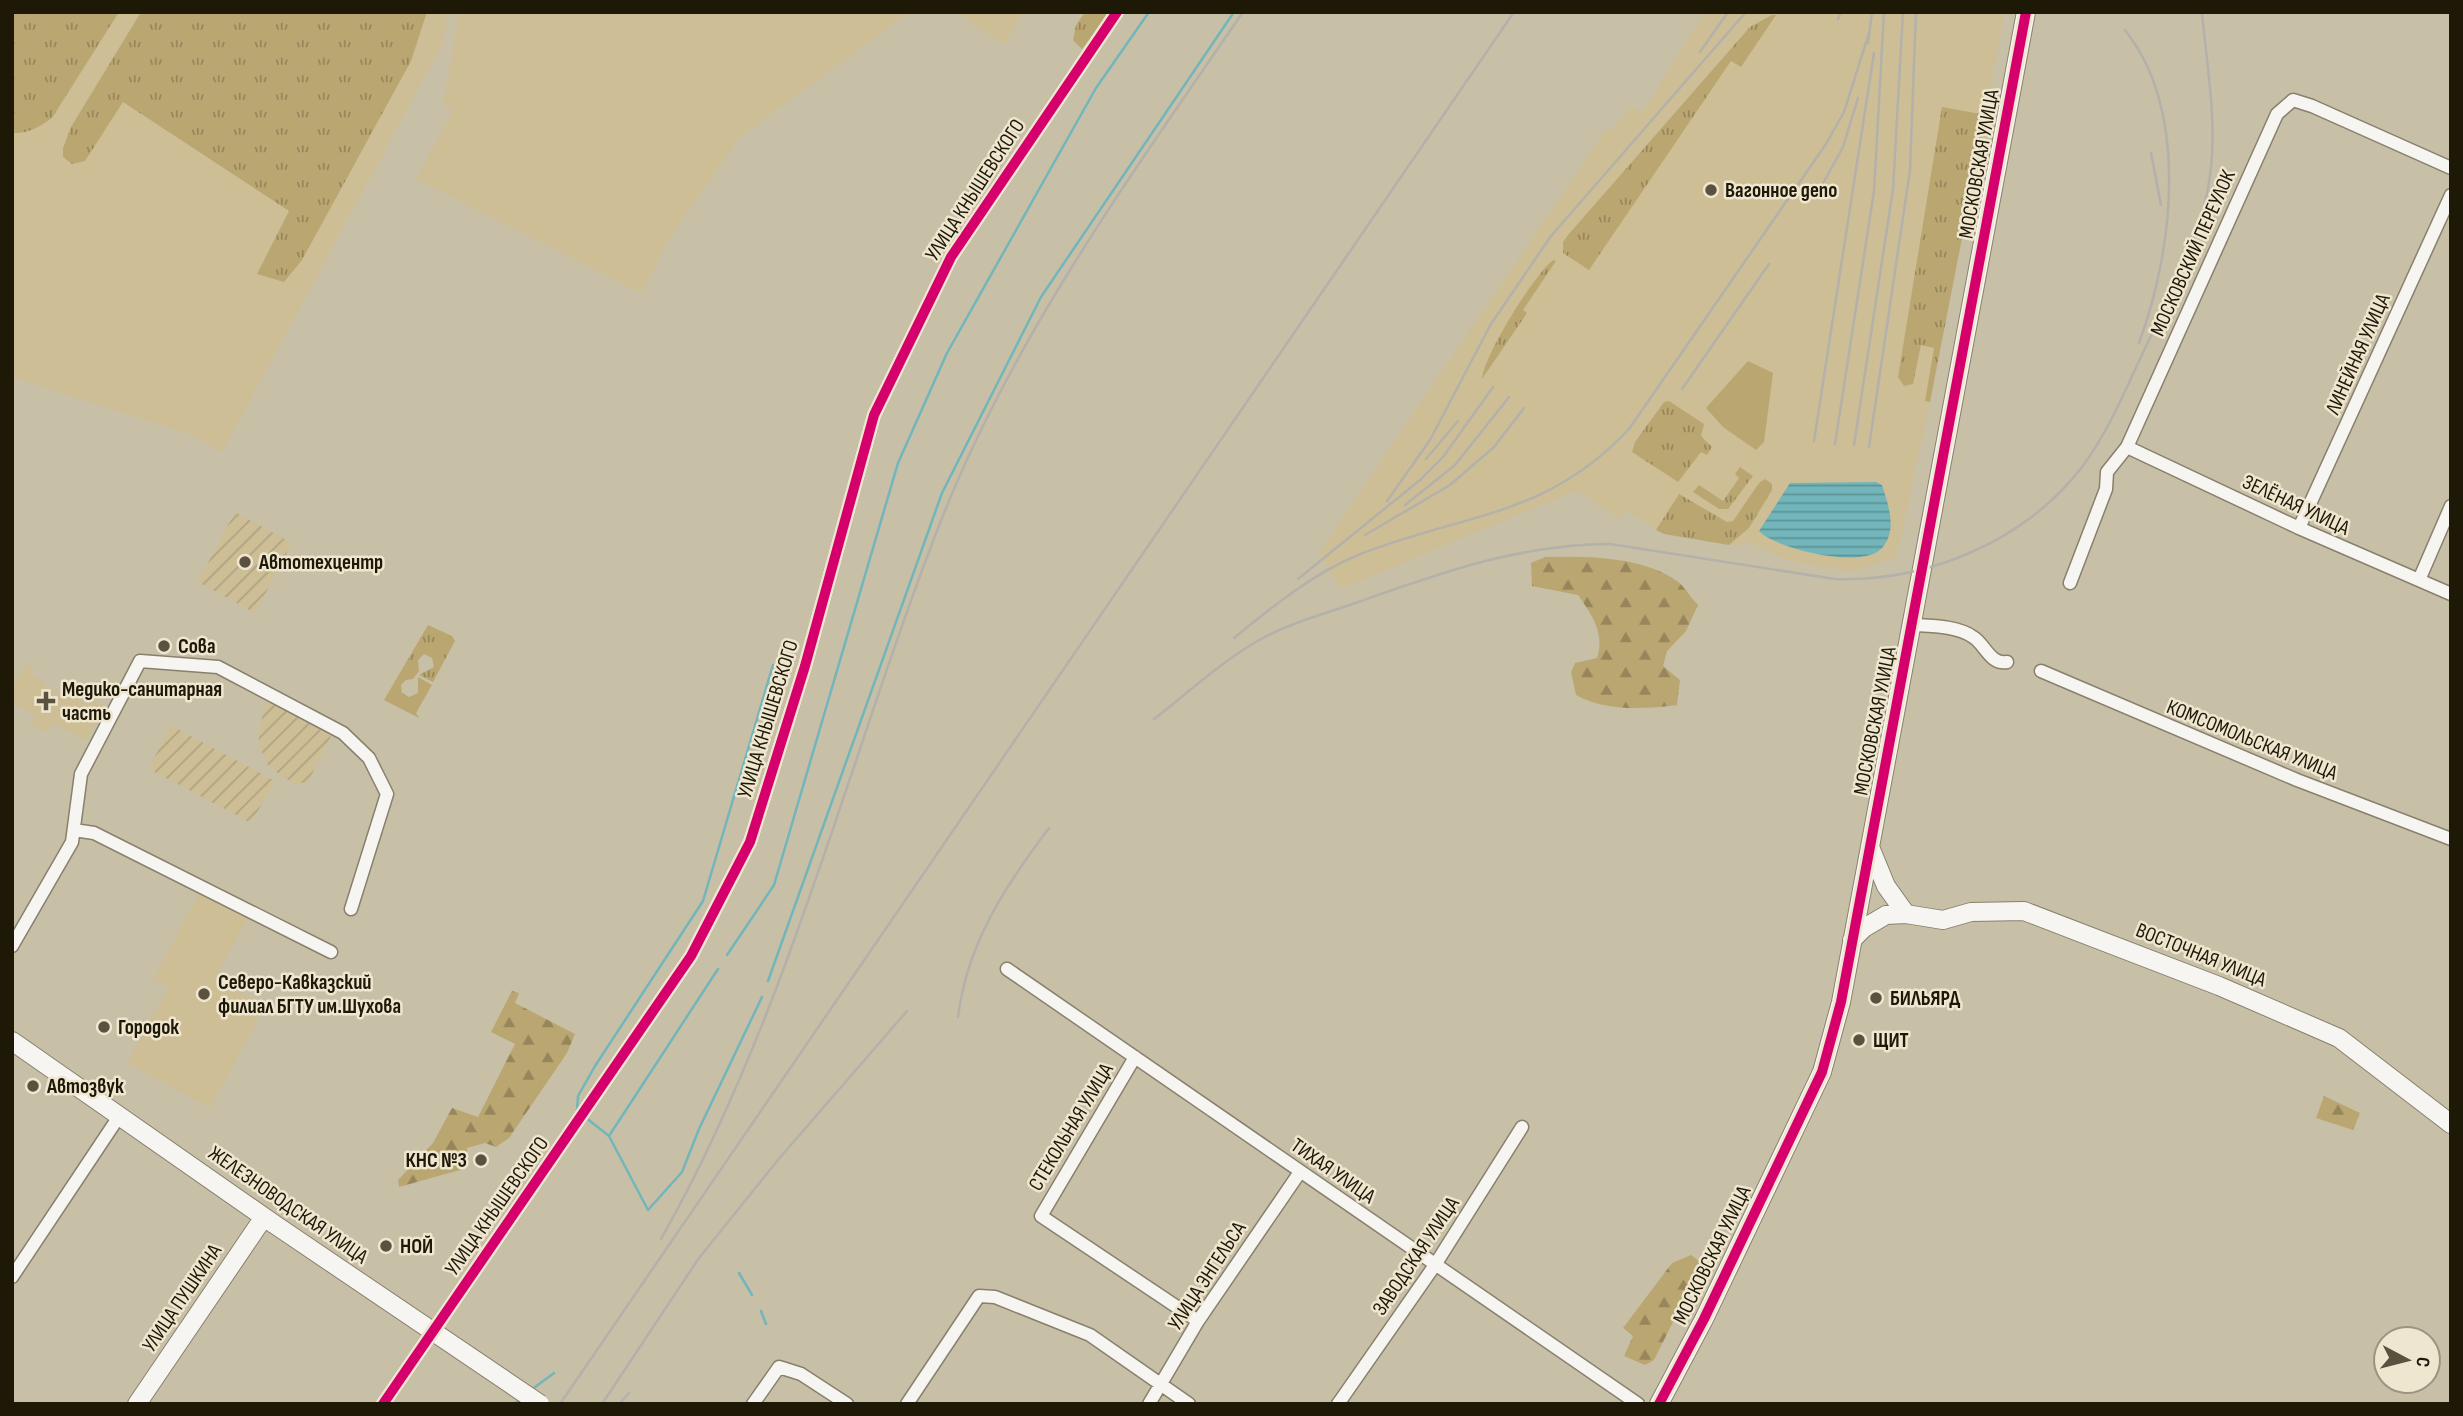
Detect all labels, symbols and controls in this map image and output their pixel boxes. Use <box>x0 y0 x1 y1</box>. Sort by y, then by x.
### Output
street label: МОСКОВСКАЯ УЛИЦА <box>1954 87 2005 240</box>
street label: УЛИЦА КНЫШЕВСКОГО <box>920 115 1030 265</box>
street label: МОСКОВСКИЙ ПЕРЕУЛОК <box>2145 166 2241 340</box>
place label: Вагонное депо <box>1725 178 1837 203</box>
marker: Вагонное депо <box>1703 182 1719 198</box>
street label: ЛИНЕЙНАЯ УЛИЦА <box>2320 289 2396 419</box>
street label: ЗЕЛЁНАЯ УЛИЦА <box>2239 469 2354 541</box>
place label: Автотехцентр <box>258 550 383 575</box>
marker: Автотехцентр <box>237 554 253 570</box>
place label: Сова <box>178 634 216 659</box>
street label: УЛИЦА КНЫШЕВСКОГО <box>732 637 804 801</box>
marker: Сова <box>156 638 172 654</box>
street label: МОСКОВСКАЯ УЛИЦА <box>1848 644 1902 797</box>
place label: Медико-санитарная часть <box>62 677 222 726</box>
marker: Медико-санитарная часть <box>36 691 56 711</box>
street label: КОМСОМОЛЬСКАЯ УЛИЦА <box>2163 694 2342 786</box>
street label: ВОСТОЧНАЯ УЛИЦА <box>2132 918 2271 993</box>
place label: Северо-Кавказский филиал БГТУ им.Шухова <box>218 970 401 1019</box>
marker: Северо-Кавказский филиал БГТУ им.Шухова <box>196 986 212 1002</box>
place label: БИЛЬЯРД <box>1890 986 1960 1011</box>
marker: БИЛЬЯРД <box>1868 990 1884 1006</box>
place label: Городок <box>118 1015 179 1040</box>
marker: Городок <box>96 1019 112 1035</box>
place label: ЩИТ <box>1873 1028 1909 1053</box>
marker: ЩИТ <box>1851 1032 1867 1048</box>
street label: СТЕКОЛЬНАЯ УЛИЦА <box>1023 1058 1119 1195</box>
place label: Автозвук <box>46 1074 124 1099</box>
marker: Автозвук <box>25 1078 41 1094</box>
street label: УЛИЦА КНЫШЕВСКОГО <box>440 1132 554 1280</box>
street label: ТИХАЯ УЛИЦА <box>1286 1133 1381 1210</box>
street label: ЖЕЛЕЗНОВОДСКАЯ УЛИЦА <box>204 1141 373 1270</box>
place label: КНС №3 <box>406 1148 467 1173</box>
marker: КНС №3 <box>473 1152 489 1168</box>
street label: МОСКОВСКАЯ УЛИЦА <box>1668 1181 1757 1328</box>
street label: ЗАВОДСКАЯ УЛИЦА <box>1367 1191 1465 1320</box>
street label: УЛИЦА ЭНГЕЛЬСА <box>1163 1216 1252 1335</box>
place label: НОЙ <box>400 1234 433 1259</box>
marker: НОЙ <box>378 1238 394 1254</box>
street label: УЛИЦА ПУШКИНА <box>137 1239 228 1356</box>
north arrow <box>2372 1325 2442 1395</box>
text: С <box>2410 1356 2434 1368</box>

